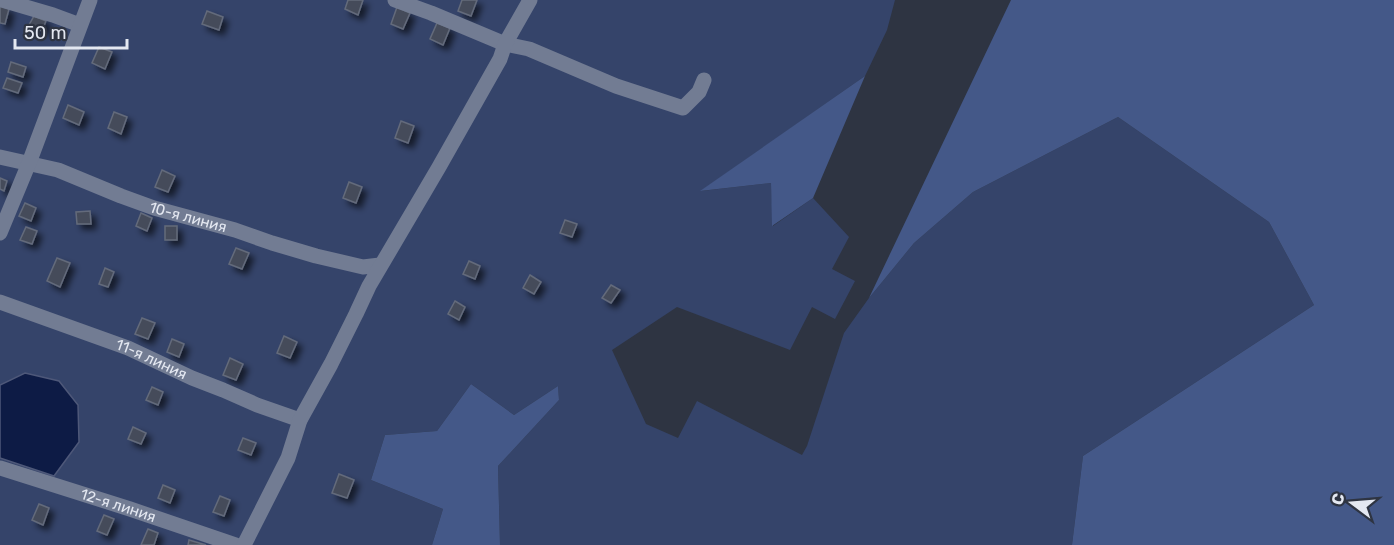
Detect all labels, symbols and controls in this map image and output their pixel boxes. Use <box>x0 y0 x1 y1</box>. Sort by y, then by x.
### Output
scale bar <box>15 12 128 50</box>
text: 50 m <box>24 22 67 44</box>
street label: 10-я линия <box>147 198 229 236</box>
street label: 11-я линия <box>114 335 190 383</box>
north arrow <box>1322 473 1382 533</box>
street label: 12-я линия <box>78 485 158 526</box>
text: С <box>1327 491 1349 507</box>

